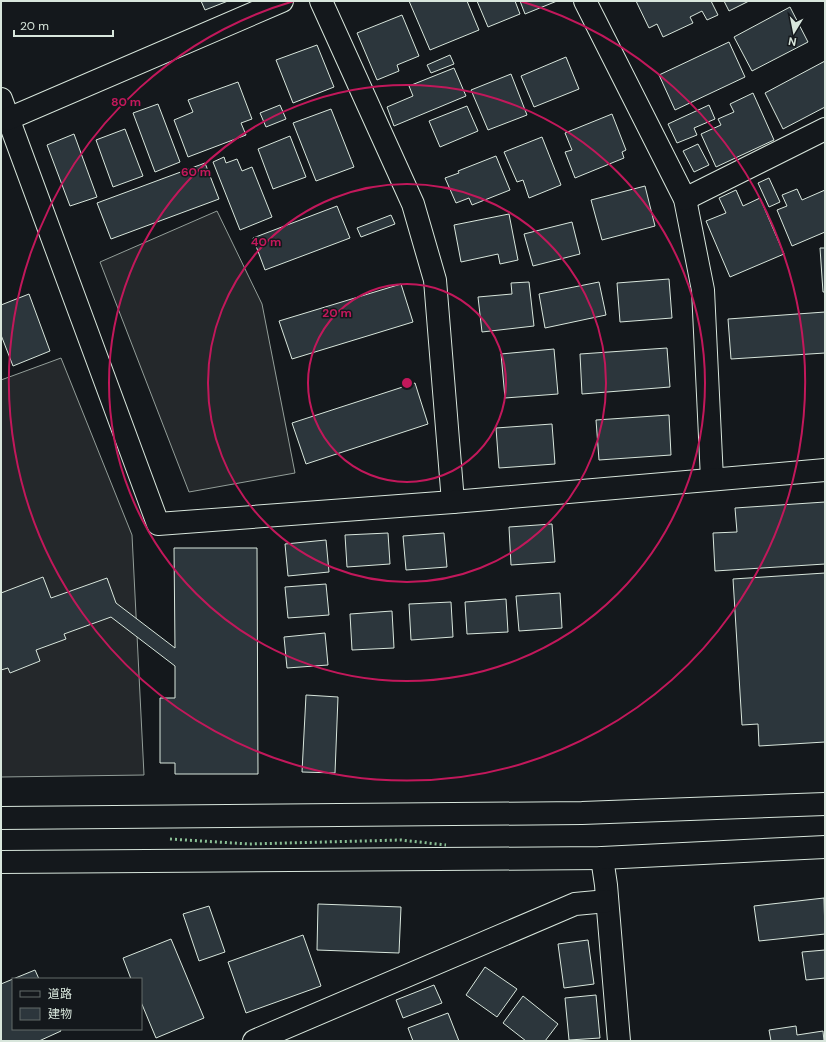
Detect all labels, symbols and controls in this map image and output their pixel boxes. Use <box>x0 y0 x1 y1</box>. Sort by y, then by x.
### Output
scale bar <box>14 12 113 38</box>
north arrow <box>774 12 814 52</box>
text: 20 m <box>20 18 49 34</box>
text: N <box>787 34 797 49</box>
text: 80 m <box>111 94 141 110</box>
text: 60 m <box>181 164 211 180</box>
text: 40 m <box>251 234 281 250</box>
text: 20 m <box>322 305 352 321</box>
centre of rings <box>400 376 414 390</box>
legend <box>12 978 142 1030</box>
text: 道路 <box>48 986 72 1002</box>
text: 建物 <box>48 1006 72 1022</box>

